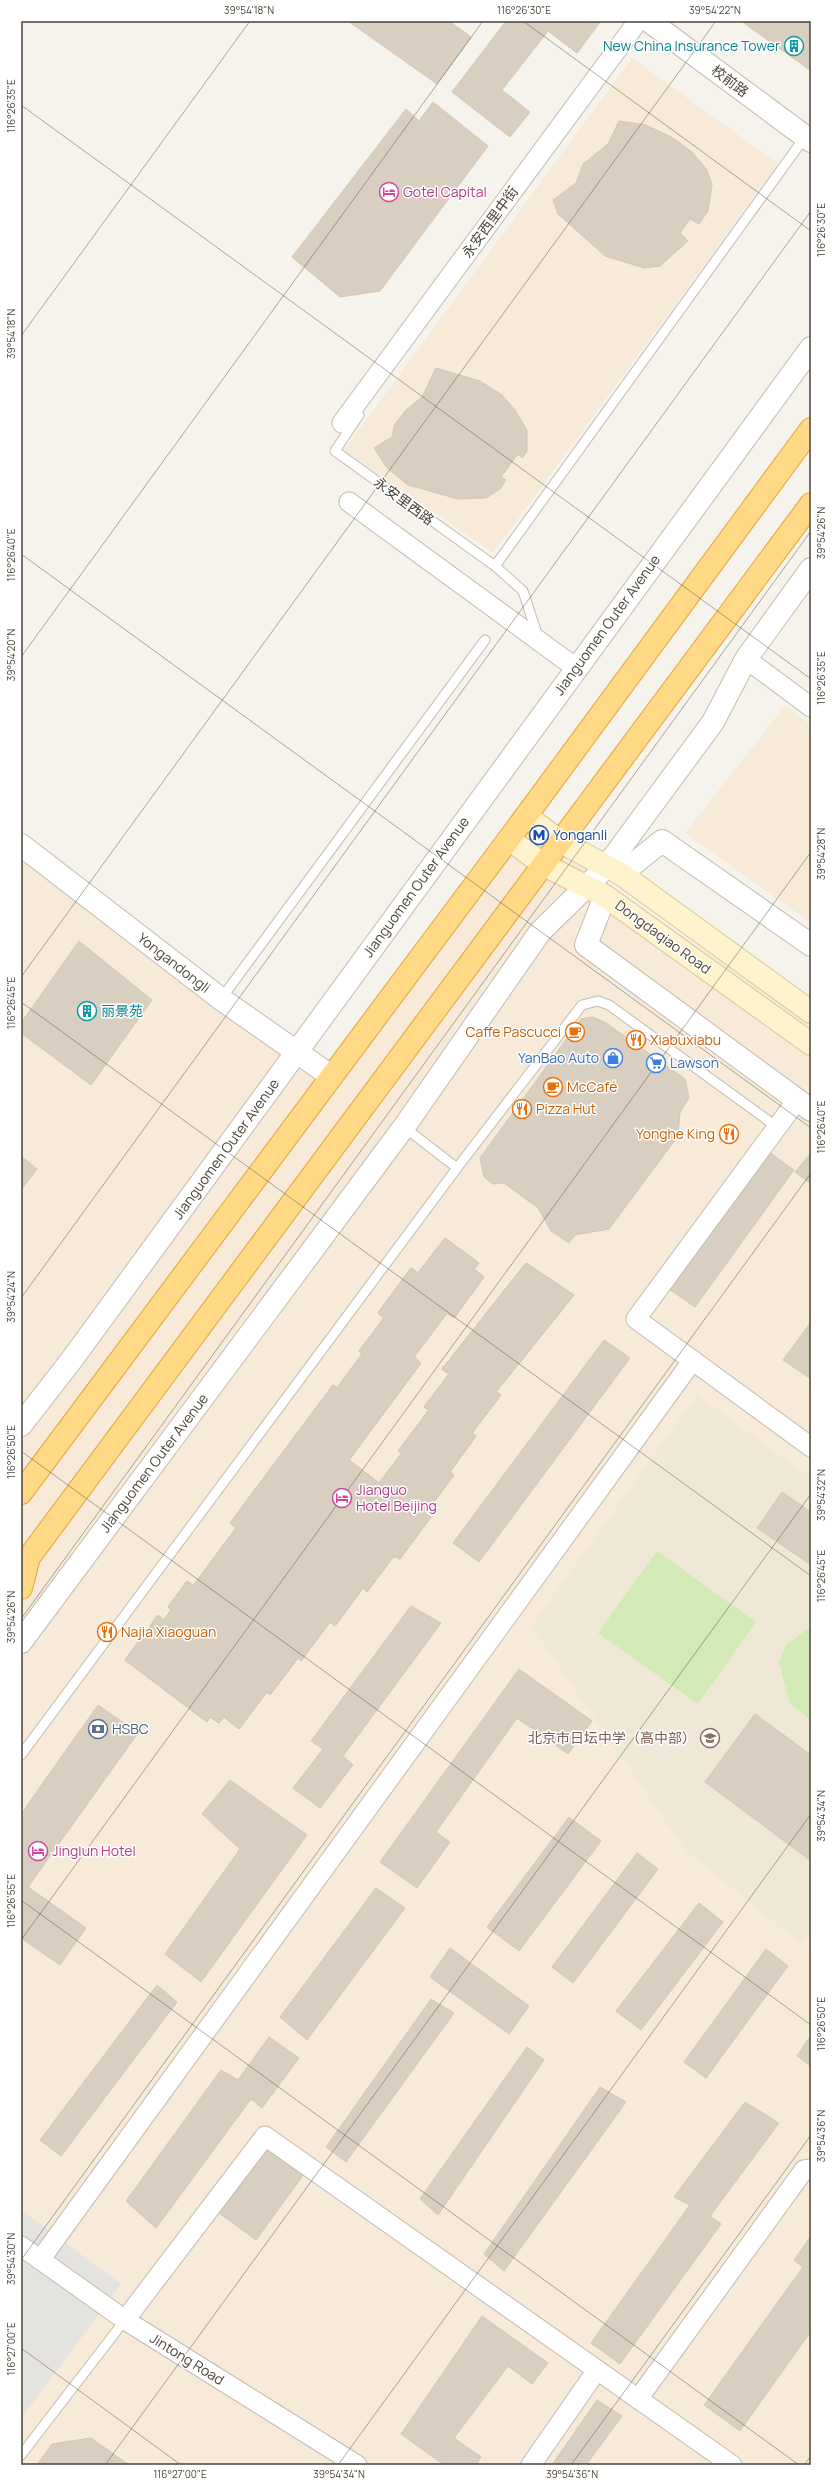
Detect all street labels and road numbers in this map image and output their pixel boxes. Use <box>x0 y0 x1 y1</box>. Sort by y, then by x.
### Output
street label: 校前路 <box>708 60 753 101</box>
street label: 永安西里中街 <box>457 182 522 261</box>
street label: 永安里西路 <box>370 472 438 529</box>
street label: Jianguomen Outer Avenue <box>549 551 664 699</box>
street label: Jianguomen Outer Avenue <box>358 813 473 961</box>
street label: Dongdaqiao Road <box>612 895 715 978</box>
street label: Yongandongli <box>134 928 215 997</box>
street label: Jianguomen Outer Avenue <box>168 1075 283 1223</box>
street label: Jianguomen Outer Avenue <box>95 1389 212 1536</box>
street label: Jintong Road <box>147 2328 228 2389</box>

